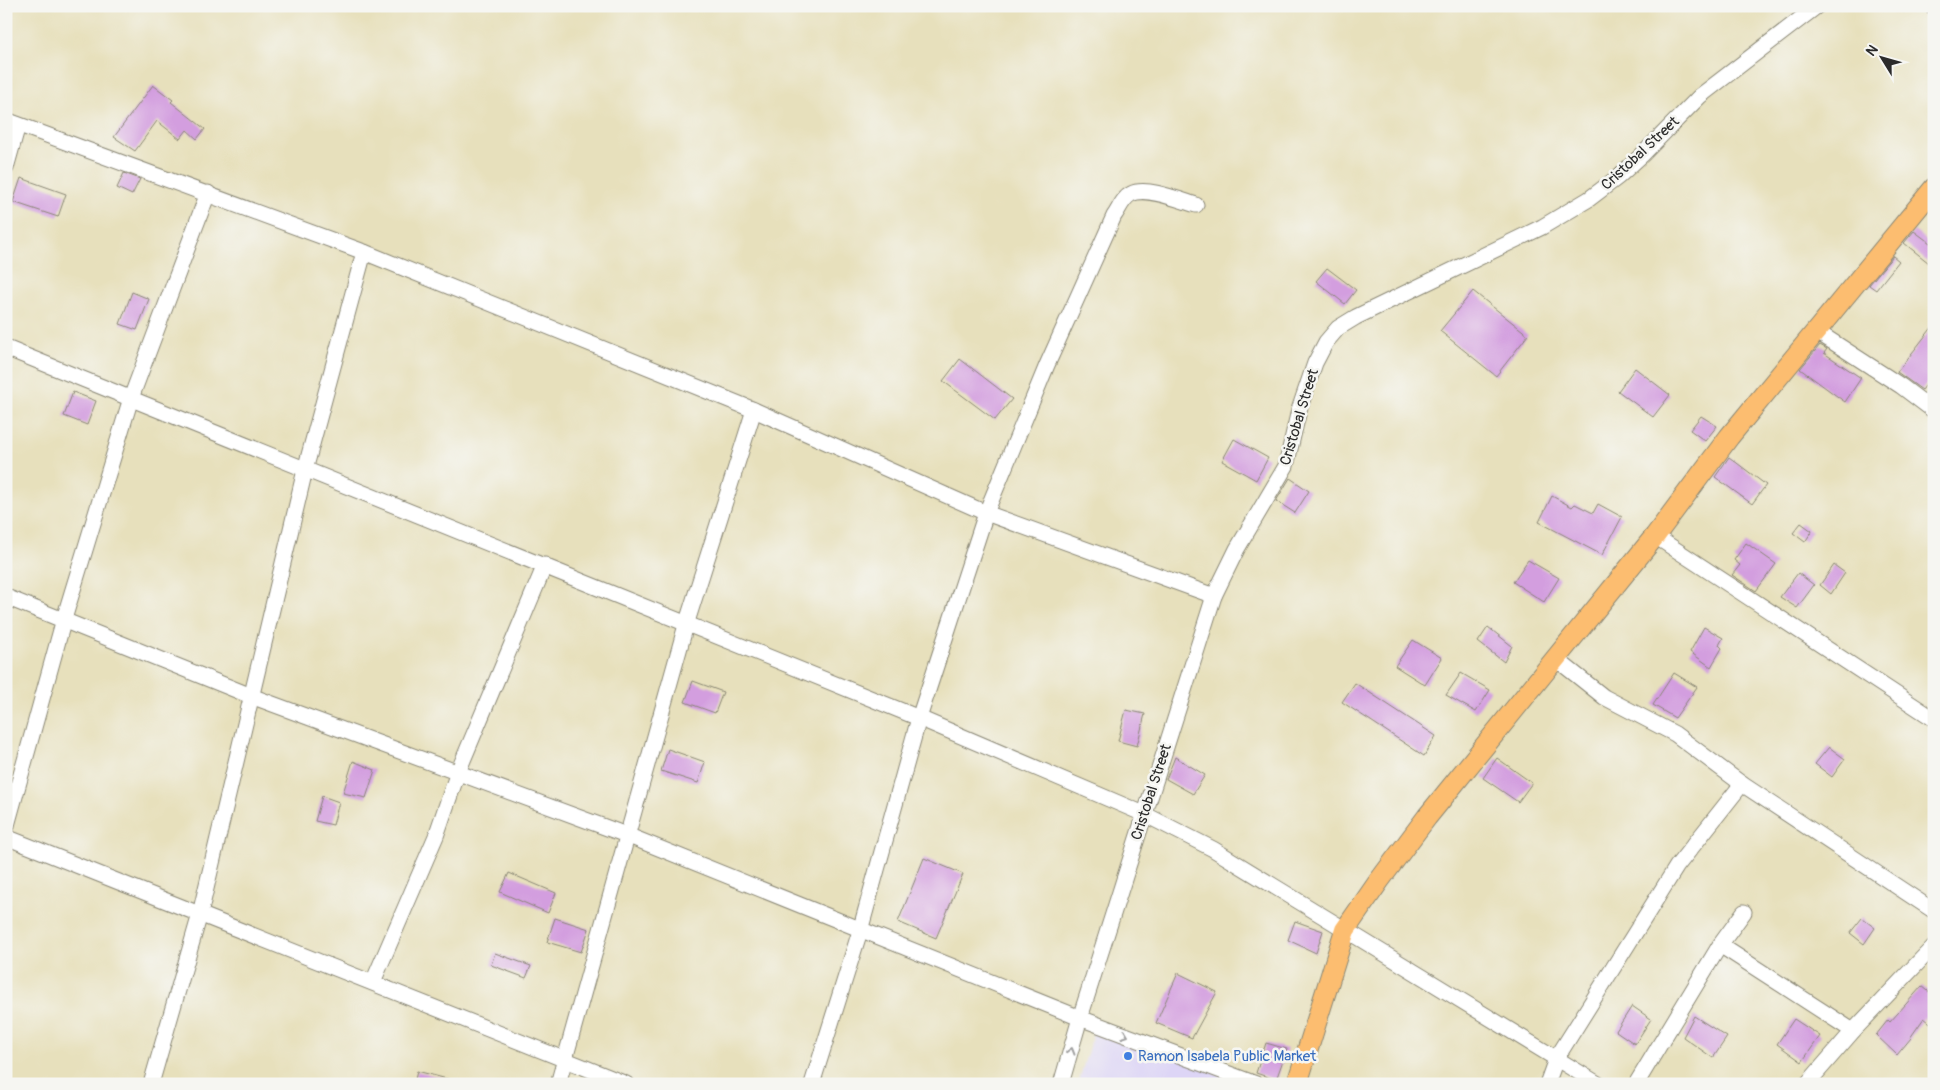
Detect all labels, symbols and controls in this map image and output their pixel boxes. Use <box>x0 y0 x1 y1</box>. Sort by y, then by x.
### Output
north arrow <box>1858 32 1908 82</box>
text: N <box>1862 42 1882 59</box>
street label: Cristobal Street <box>1597 112 1684 194</box>
street label: Cristobal Street <box>1276 366 1323 468</box>
street label: Cristobal Street <box>1127 741 1176 843</box>
one-way arrow <box>1121 1029 1129 1039</box>
one-way arrow <box>1065 1047 1075 1055</box>
place label: Ramon Isabela Public Market <box>1138 1047 1317 1066</box>
marker: Ramon Isabela Public Market <box>1122 1050 1134 1062</box>

